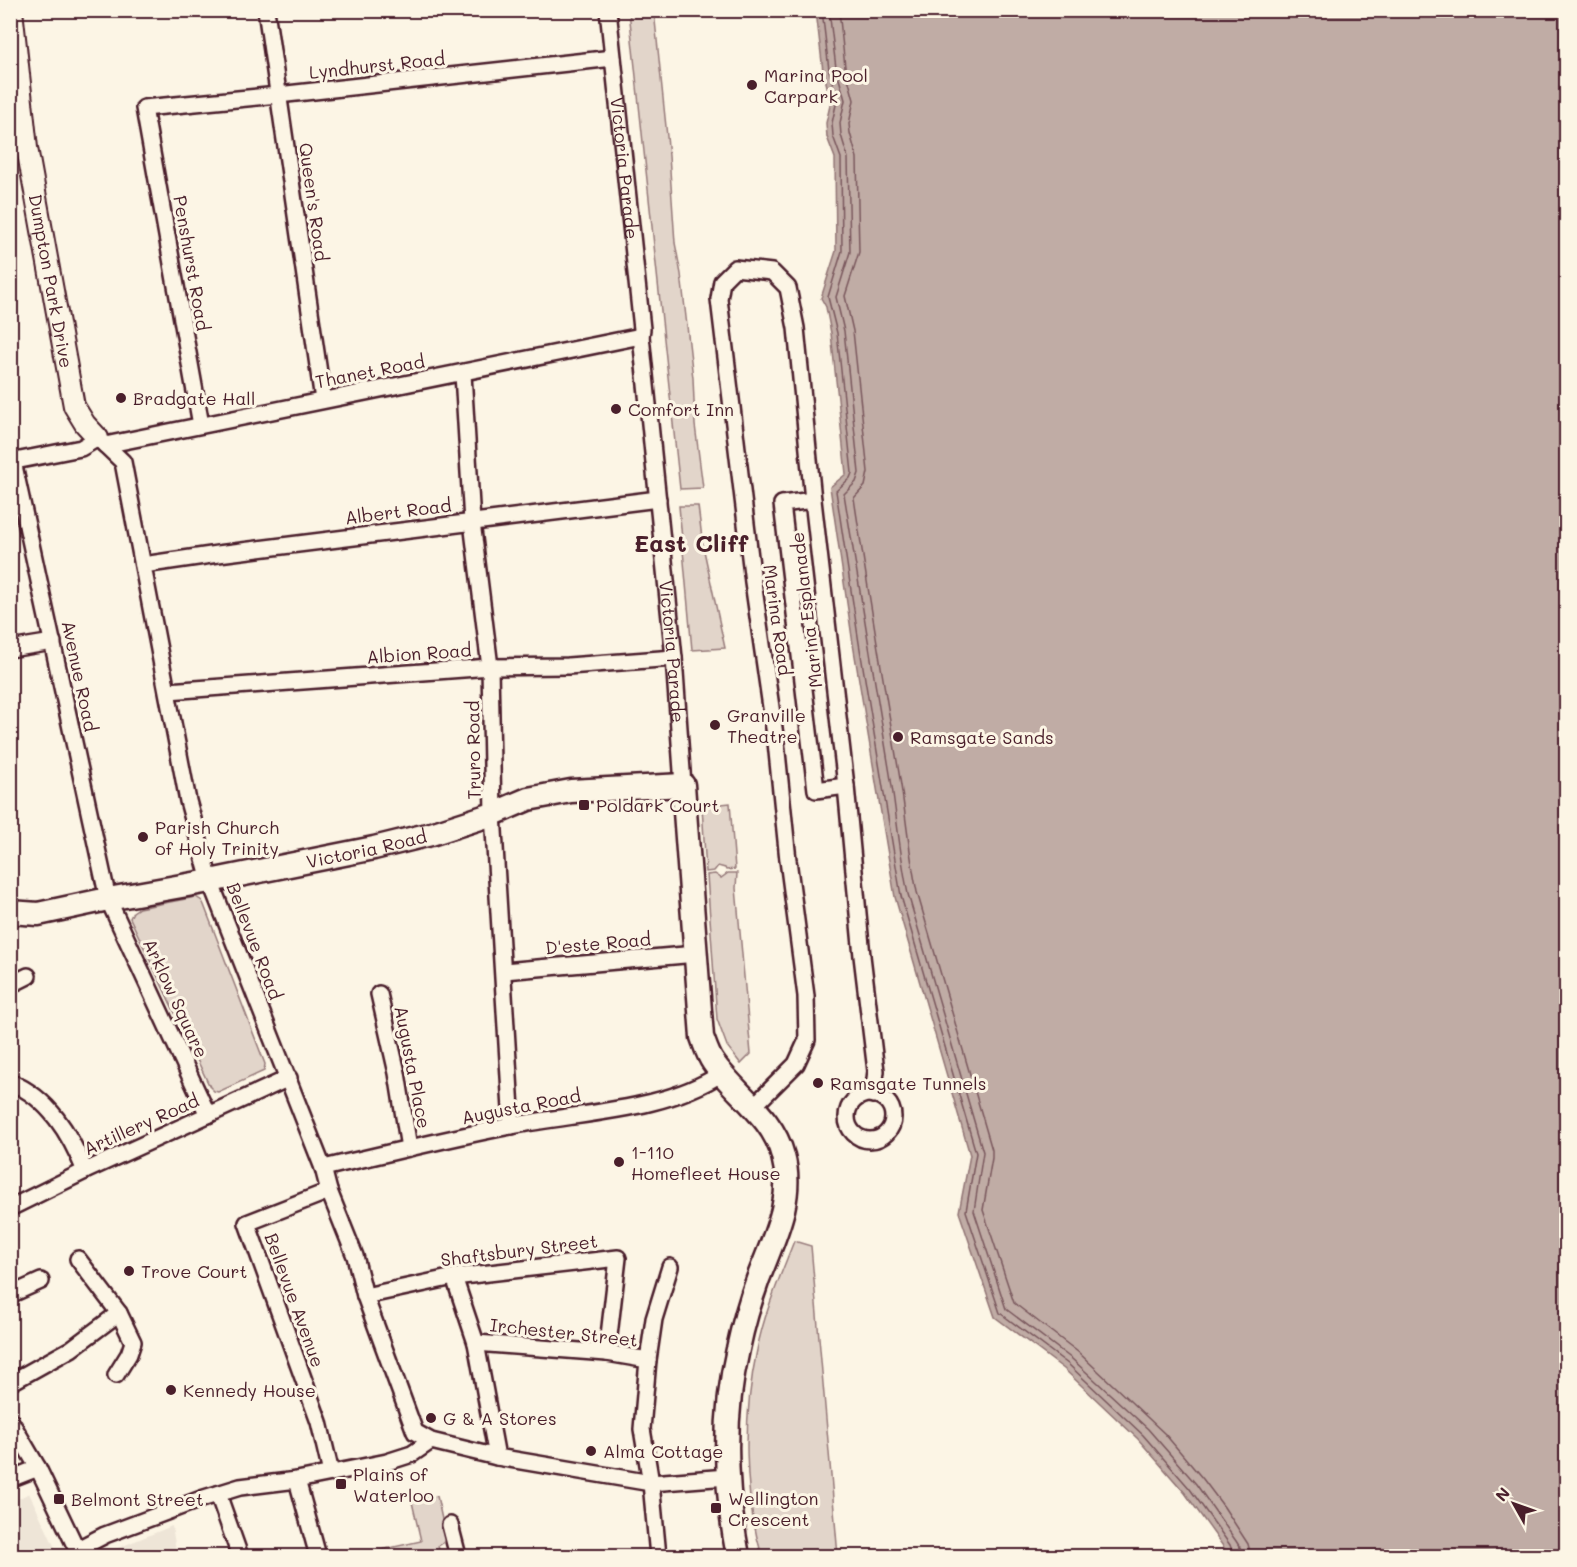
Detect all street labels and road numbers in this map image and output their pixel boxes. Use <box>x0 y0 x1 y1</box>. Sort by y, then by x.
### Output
street label: Lyndhurst Road <box>308 46 446 84</box>
street label: Victoria Parade <box>605 96 644 240</box>
street label: Queen's Road <box>294 141 334 263</box>
street label: Dumpton Park Drive <box>24 192 79 370</box>
street label: Penshurst Road <box>168 193 216 333</box>
street label: Thanet Road <box>313 349 427 393</box>
street label: Albert Road <box>343 493 453 529</box>
street label: Marina Esplanade <box>785 531 827 689</box>
street label: Marina Road <box>758 563 798 677</box>
street label: Victoria Parade <box>654 579 691 724</box>
street label: Avenue Road <box>57 618 103 734</box>
street label: Albion Road <box>366 637 472 669</box>
street label: Truro Road <box>460 700 486 800</box>
street label: Victoria Road <box>304 824 429 873</box>
street label: Bellevue Road <box>222 879 288 1003</box>
street label: D'este Road <box>544 926 652 960</box>
street label: Arklow Square <box>138 935 214 1061</box>
street label: Augusta Place <box>389 1004 437 1130</box>
street label: Augusta Road <box>459 1083 583 1129</box>
street label: Artillery Road <box>79 1088 203 1160</box>
street label: Shaftsbury Street <box>439 1228 599 1272</box>
street label: Bellevue Avenue <box>260 1230 330 1370</box>
street label: Irchester Street <box>489 1312 639 1352</box>

